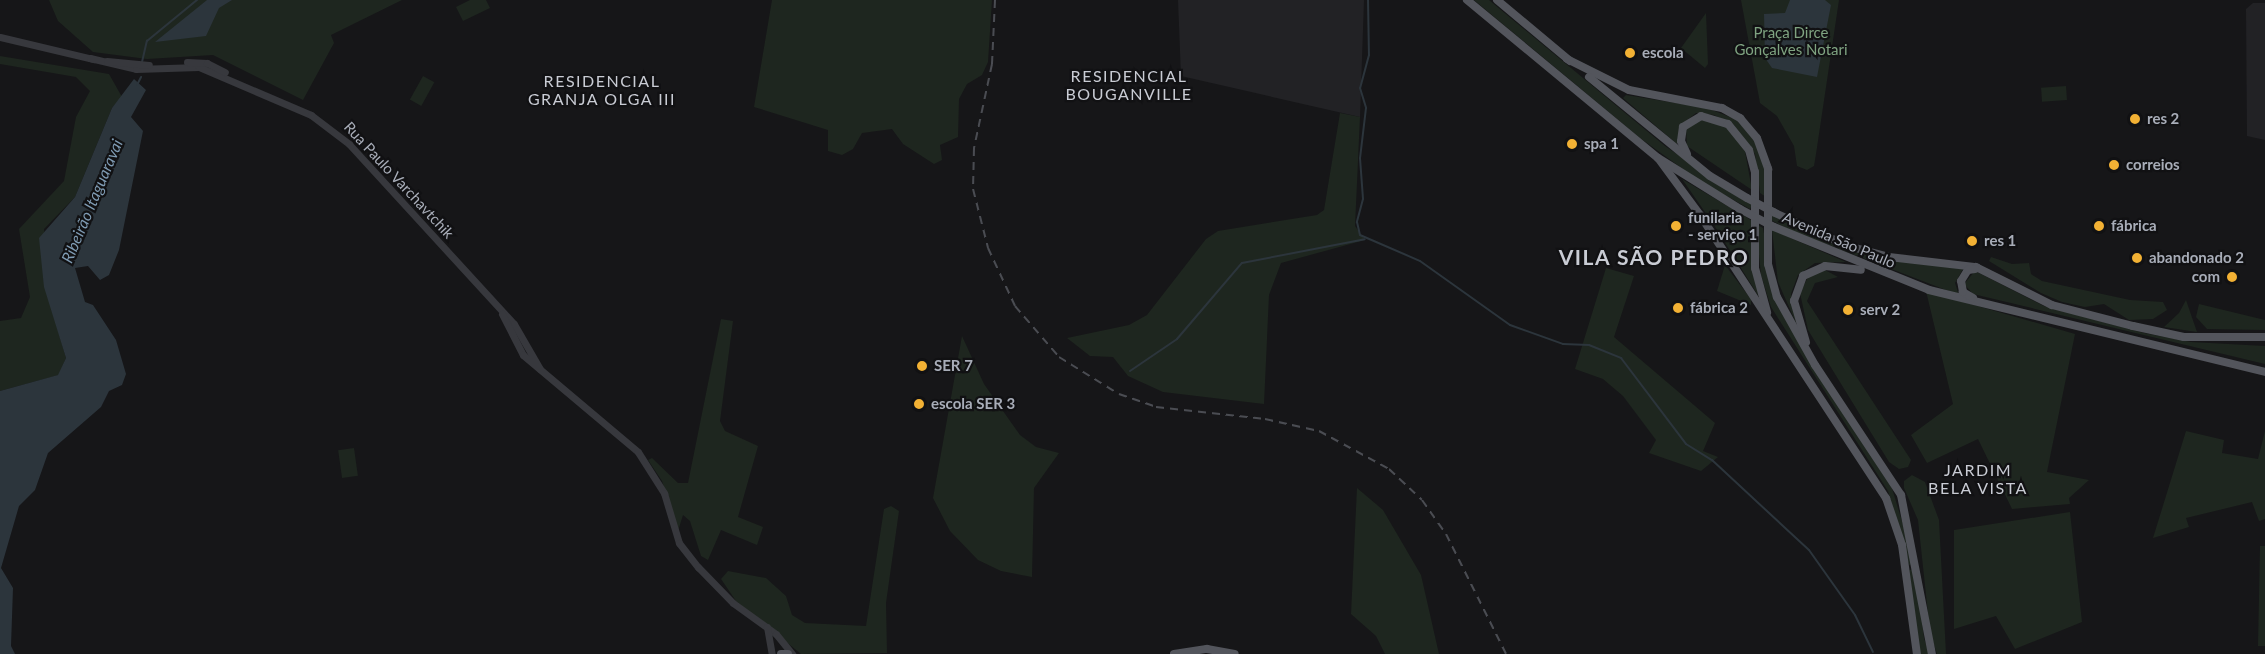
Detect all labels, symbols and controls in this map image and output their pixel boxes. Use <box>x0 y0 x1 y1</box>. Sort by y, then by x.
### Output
park label: Praça Dirce Gonçalves Notari <box>1734 23 1848 58</box>
place label: escola <box>1642 44 1684 62</box>
marker: escola <box>1623 46 1637 60</box>
district label: RESIDENCIAL BOUGANVILLE <box>1065 66 1193 104</box>
district label: RESIDENCIAL GRANJA OLGA III <box>527 71 677 109</box>
place label: res 2 <box>2147 110 2179 128</box>
marker: res 2 <box>2128 112 2142 126</box>
street label: Rua Paulo Varchavtchik <box>340 118 458 242</box>
place label: spa 1 <box>1584 135 1619 153</box>
water label: Ribeirão Itaguaravai <box>57 136 127 266</box>
marker: spa 1 <box>1565 137 1579 151</box>
place label: correios <box>2126 156 2180 174</box>
marker: correios <box>2107 158 2121 172</box>
place label: funilaria - serviço 1 <box>1688 208 1757 243</box>
street label: Avenida São Paulo <box>1780 208 1898 272</box>
place label: fábrica <box>2111 217 2157 235</box>
marker: funilaria - serviço 1 <box>1669 219 1683 233</box>
marker: fábrica <box>2092 219 2106 233</box>
place label: res 1 <box>1984 232 2016 250</box>
marker: res 1 <box>1965 234 1979 248</box>
district label: VILA SÃO PEDRO <box>1558 244 1750 270</box>
place label: abandonado 2 <box>2149 249 2244 267</box>
marker: abandonado 2 <box>2130 251 2144 265</box>
place label: com <box>2192 268 2220 286</box>
marker: com <box>2225 270 2239 284</box>
place label: fábrica 2 <box>1690 299 1748 317</box>
marker: fábrica 2 <box>1671 301 1685 315</box>
place label: serv 2 <box>1860 301 1900 319</box>
marker: serv 2 <box>1841 303 1855 317</box>
place label: SER 7 <box>934 357 973 375</box>
marker: SER 7 <box>915 359 929 373</box>
place label: escola SER 3 <box>931 395 1015 413</box>
marker: escola SER 3 <box>912 397 926 411</box>
district label: JARDIM BELA VISTA <box>1928 460 2028 498</box>

